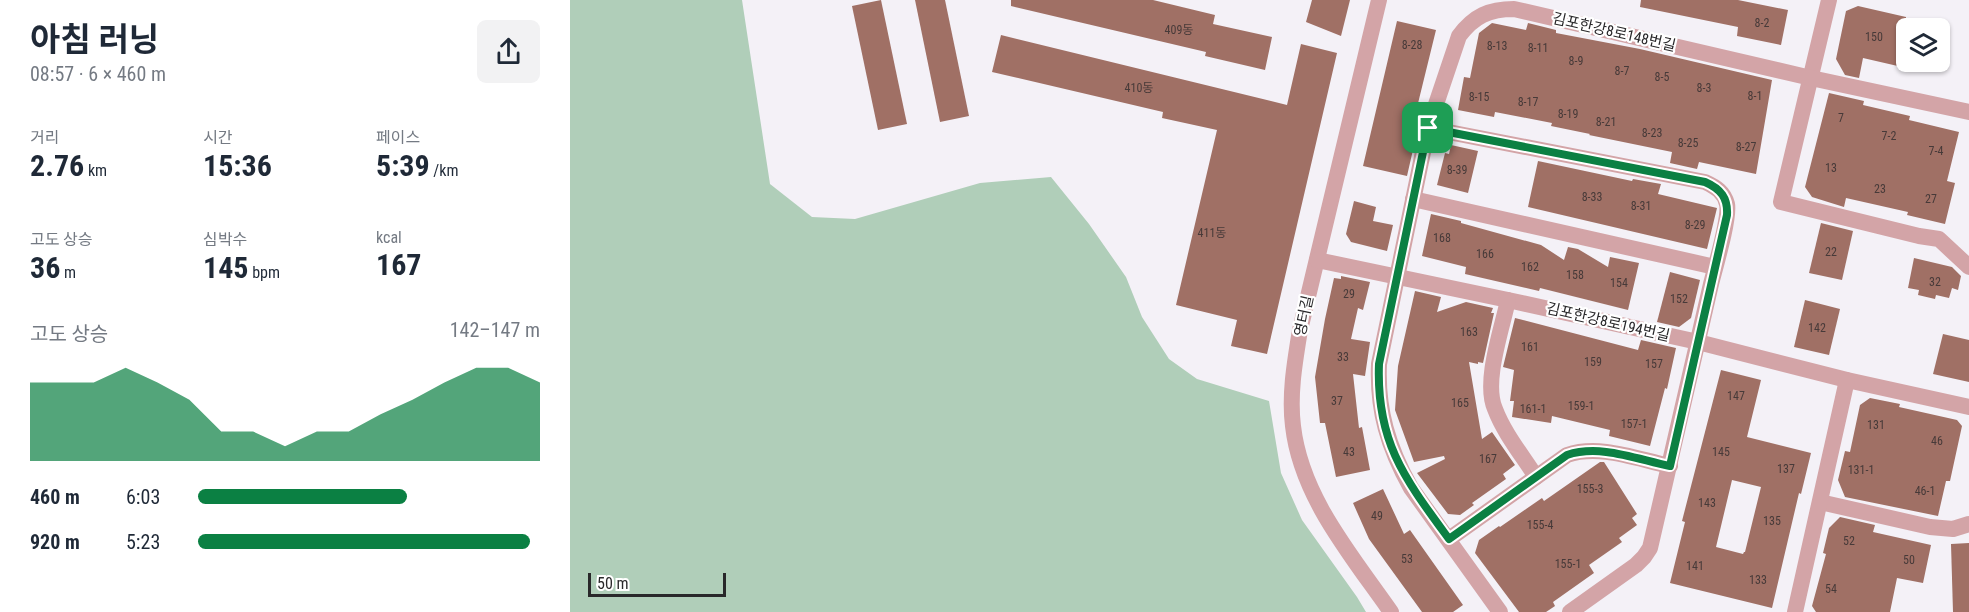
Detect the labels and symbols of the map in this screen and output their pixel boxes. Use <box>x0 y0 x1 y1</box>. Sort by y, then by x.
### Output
street label: 김포한강8로148번길 <box>1550 9 1678 55</box>
house number: 8-2 <box>1755 16 1769 30</box>
house number: 409동 <box>1165 23 1193 37</box>
house number: 150 <box>1865 30 1883 44</box>
house number: 8-28 <box>1402 38 1422 52</box>
house number: 8-13 <box>1487 39 1507 53</box>
house number: 8-11 <box>1528 41 1548 55</box>
house number: 8-9 <box>1569 54 1583 68</box>
house number: 8-7 <box>1615 64 1629 78</box>
house number: 8-5 <box>1655 70 1669 84</box>
house number: 410동 <box>1125 81 1153 95</box>
house number: 8-3 <box>1697 81 1711 95</box>
house number: 8-1 <box>1748 89 1762 103</box>
house number: 8-15 <box>1469 90 1489 104</box>
house number: 8-17 <box>1518 95 1538 109</box>
pin <box>1402 102 1453 153</box>
house number: 8-19 <box>1558 107 1578 121</box>
house number: 7 <box>1838 111 1844 125</box>
house number: 8-21 <box>1596 115 1616 129</box>
house number: 8-23 <box>1642 126 1662 140</box>
house number: 7-2 <box>1882 129 1896 143</box>
house number: 8-25 <box>1678 136 1698 150</box>
house number: 8-27 <box>1736 140 1756 154</box>
house number: 7-4 <box>1929 144 1943 158</box>
house number: 13 <box>1825 161 1837 175</box>
house number: 8-39 <box>1447 163 1467 177</box>
house number: 23 <box>1874 182 1886 196</box>
house number: 8-33 <box>1582 190 1602 204</box>
house number: 27 <box>1925 192 1937 206</box>
house number: 8-31 <box>1631 199 1651 213</box>
house number: 8-29 <box>1685 218 1705 232</box>
house number: 411동 <box>1198 226 1226 240</box>
house number: 168 <box>1433 231 1451 245</box>
house number: 22 <box>1825 245 1837 259</box>
house number: 166 <box>1476 247 1494 261</box>
house number: 162 <box>1521 260 1539 274</box>
house number: 158 <box>1566 268 1584 282</box>
house number: 32 <box>1929 275 1941 289</box>
house number: 154 <box>1610 276 1628 290</box>
house number: 29 <box>1343 287 1355 301</box>
house number: 152 <box>1670 292 1688 306</box>
street label: 영터길 <box>1291 294 1317 338</box>
street label: 김포한강8로194번길 <box>1544 299 1672 345</box>
house number: 142 <box>1808 321 1826 335</box>
house number: 163 <box>1460 325 1478 339</box>
house number: 161 <box>1521 340 1539 354</box>
house number: 33 <box>1337 350 1349 364</box>
house number: 159 <box>1584 355 1602 369</box>
house number: 157 <box>1645 357 1663 371</box>
house number: 147 <box>1727 389 1745 403</box>
house number: 37 <box>1331 394 1343 408</box>
house number: 165 <box>1451 396 1469 410</box>
house number: 159-1 <box>1568 399 1594 413</box>
house number: 161-1 <box>1520 402 1546 416</box>
house number: 157-1 <box>1621 417 1647 431</box>
house number: 131 <box>1867 418 1885 432</box>
house number: 46 <box>1931 434 1943 448</box>
house number: 43 <box>1343 445 1355 459</box>
house number: 145 <box>1712 445 1730 459</box>
house number: 167 <box>1479 452 1497 466</box>
house number: 137 <box>1777 462 1795 476</box>
house number: 131-1 <box>1848 463 1874 477</box>
house number: 155-3 <box>1577 482 1603 496</box>
house number: 46-1 <box>1915 484 1935 498</box>
house number: 143 <box>1698 496 1716 510</box>
house number: 49 <box>1371 509 1383 523</box>
house number: 135 <box>1763 514 1781 528</box>
house number: 155-4 <box>1527 518 1553 532</box>
house number: 52 <box>1843 534 1855 548</box>
house number: 53 <box>1401 552 1413 566</box>
house number: 50 <box>1903 553 1915 567</box>
house number: 155-1 <box>1555 557 1581 571</box>
house number: 141 <box>1686 559 1704 573</box>
scale bar <box>588 570 726 598</box>
house number: 133 <box>1749 573 1767 587</box>
house number: 54 <box>1825 582 1837 596</box>

